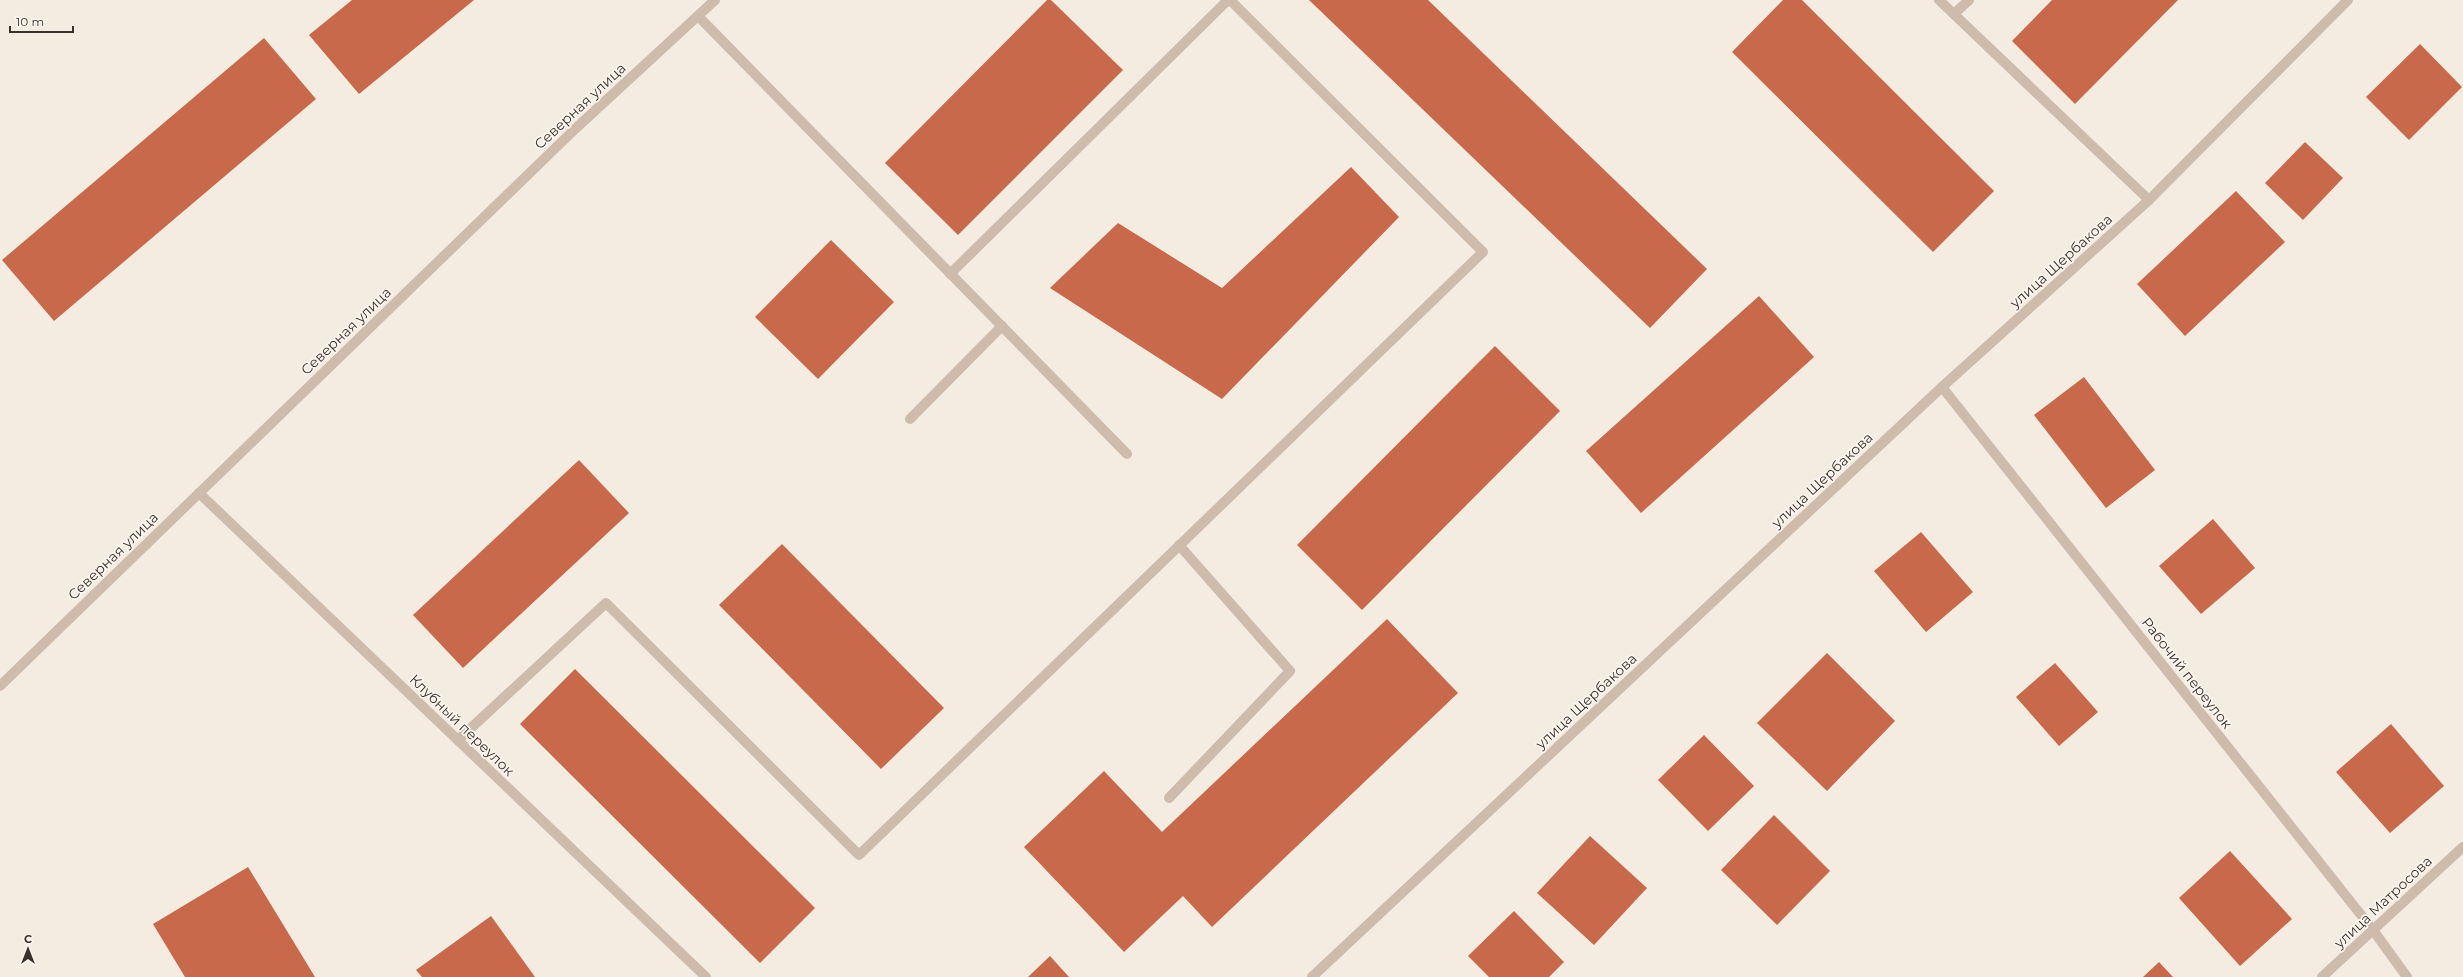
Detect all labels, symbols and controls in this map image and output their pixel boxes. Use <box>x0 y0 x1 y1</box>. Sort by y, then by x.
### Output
scale bar <box>10 8 73 34</box>
text: 10 m <box>16 14 44 29</box>
street label: Северная улица <box>530 59 630 153</box>
street label: улица Щербакова <box>2005 210 2116 312</box>
street label: Северная улица <box>297 283 395 379</box>
street label: улица Щербакова <box>1767 428 1876 532</box>
street label: Северная улица <box>64 508 162 604</box>
street label: Рабочий переулок <box>2138 614 2236 732</box>
street label: улица Щербакова <box>1531 649 1640 753</box>
street label: Клубный переулок <box>406 670 518 780</box>
street label: улица Матросова <box>2330 852 2436 953</box>
north arrow <box>8 929 48 969</box>
text: С <box>24 932 32 946</box>

